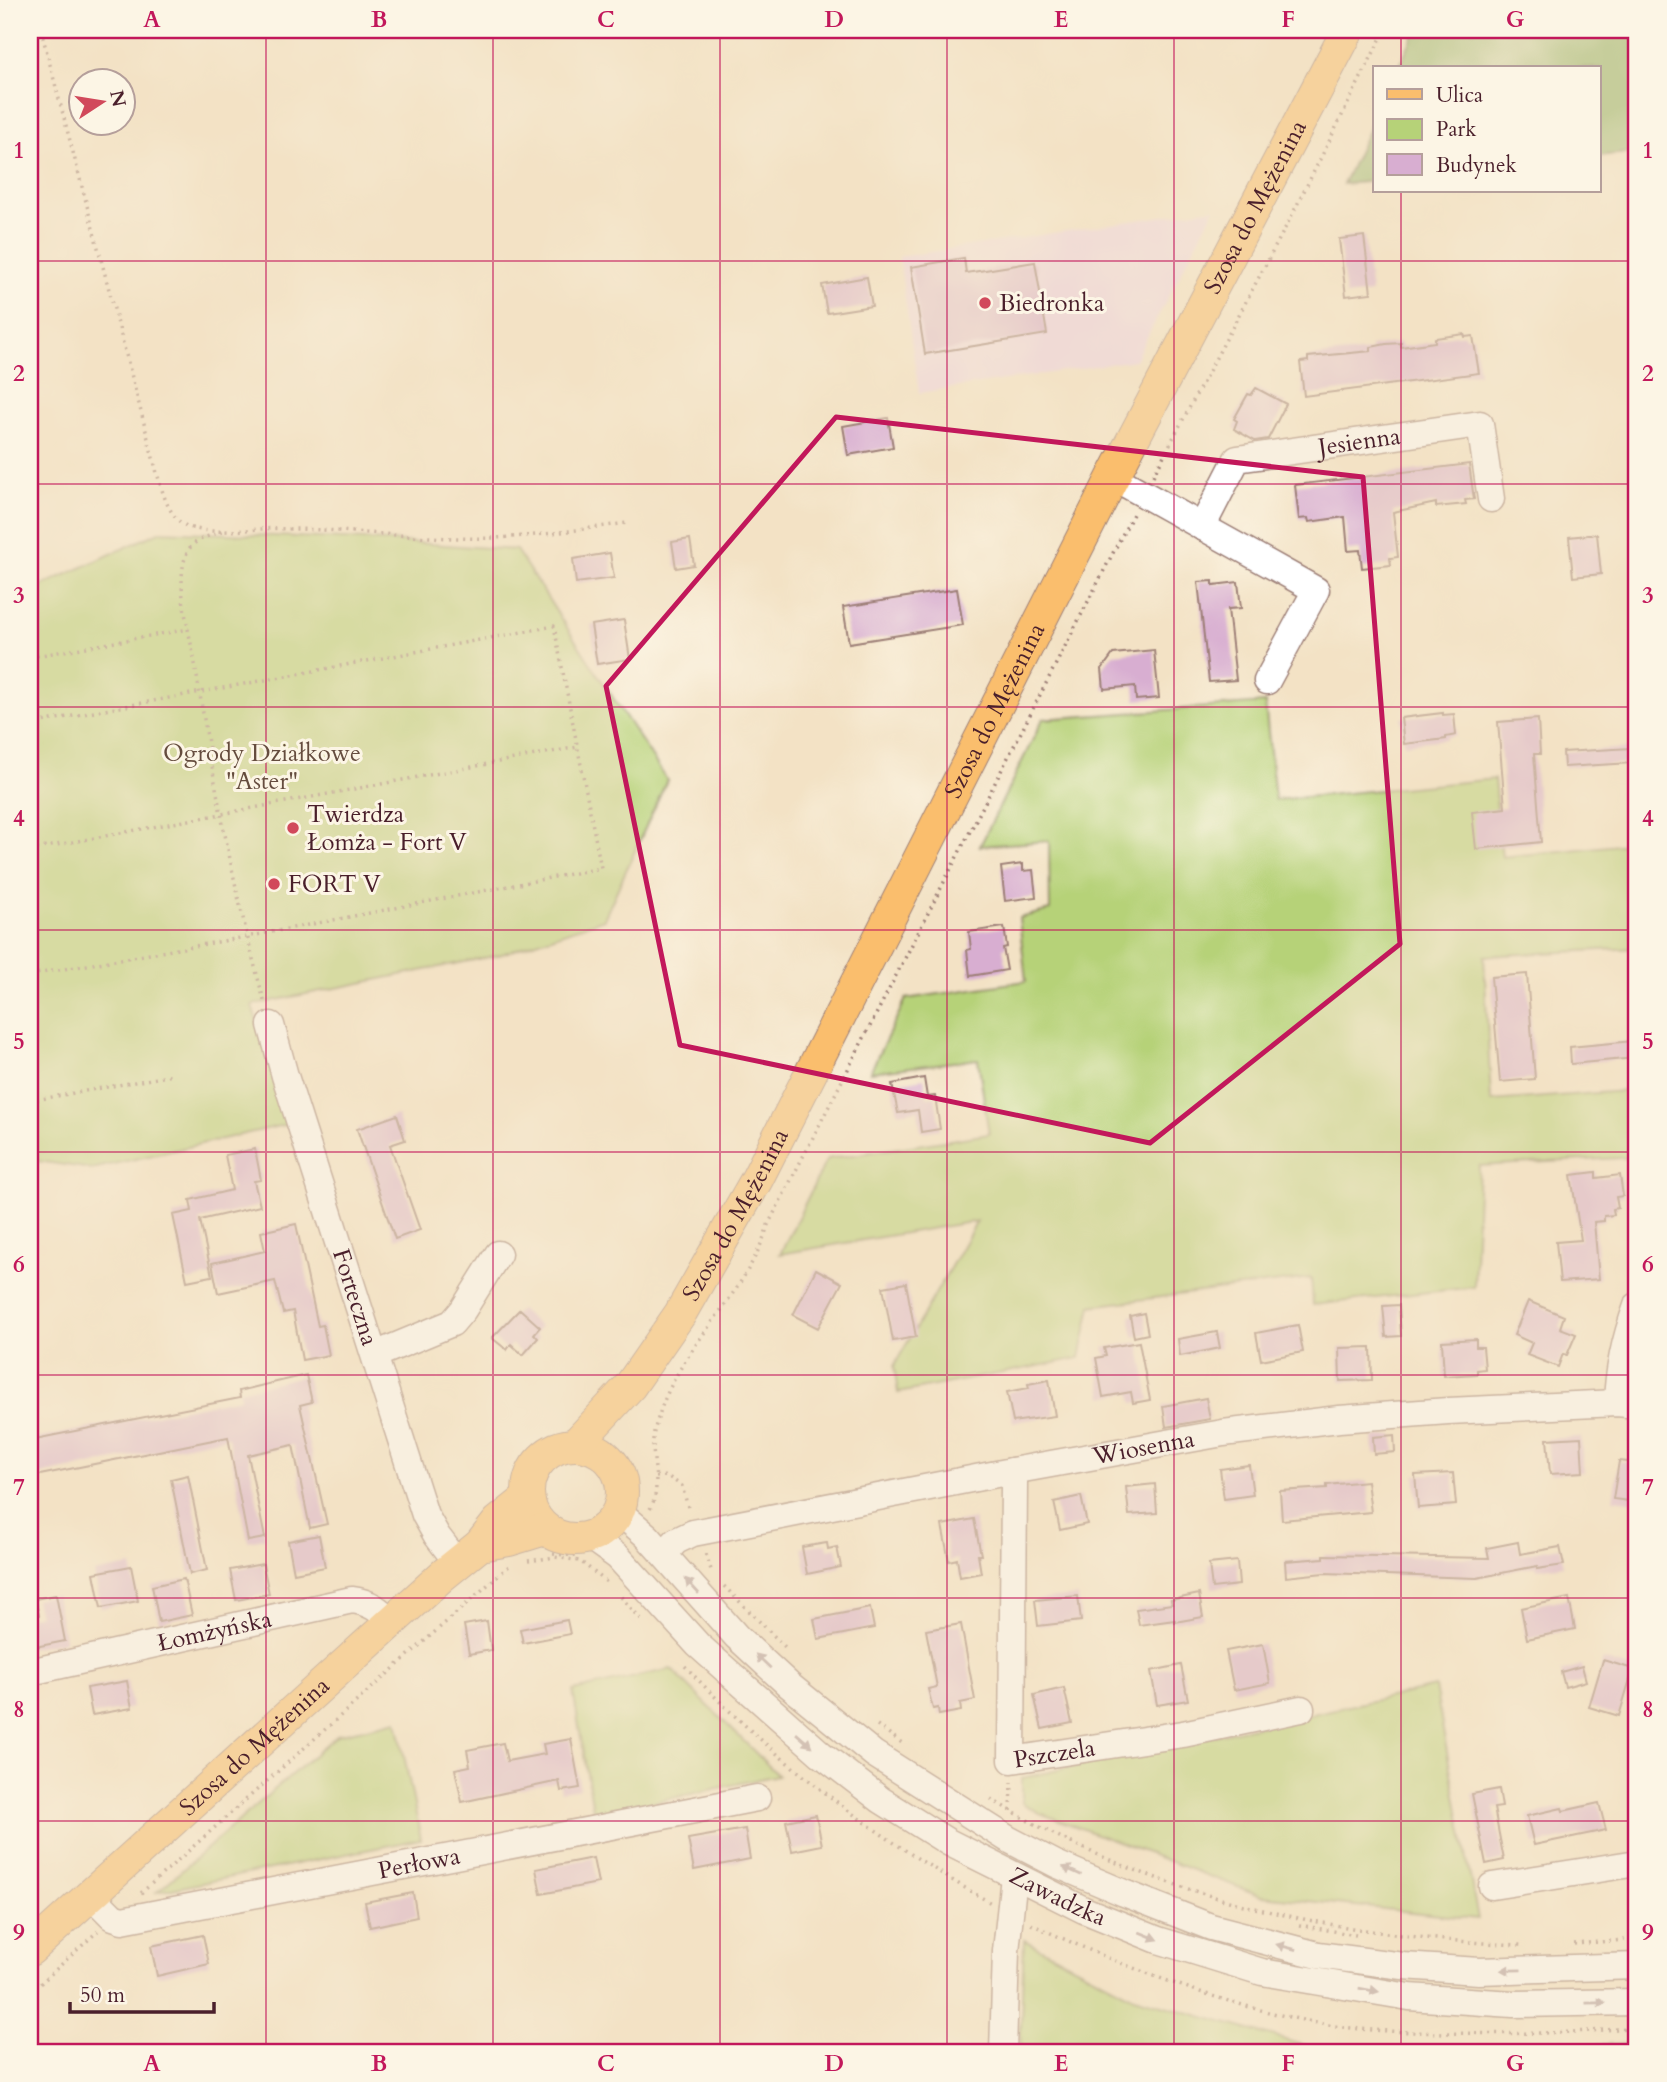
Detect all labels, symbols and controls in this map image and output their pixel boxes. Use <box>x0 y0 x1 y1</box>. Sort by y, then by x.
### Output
text: A <box>143 4 161 35</box>
text: B <box>371 4 387 35</box>
text: C <box>597 4 615 35</box>
text: D <box>824 4 844 35</box>
text: E <box>1054 4 1068 35</box>
text: F <box>1281 4 1295 35</box>
text: G <box>1506 4 1525 35</box>
north arrow <box>66 66 136 136</box>
legend <box>1373 66 1600 192</box>
text: Ulica <box>1436 81 1483 110</box>
text: N <box>103 88 132 110</box>
street label: Szosa do Mężenina <box>1196 114 1315 300</box>
text: Park <box>1436 115 1477 144</box>
text: 1 <box>13 135 25 166</box>
text: 1 <box>1642 135 1654 166</box>
text: Budynek <box>1436 151 1518 180</box>
place label: Biedronka <box>999 287 1105 320</box>
marker: Biedronka <box>977 295 993 311</box>
text: 2 <box>13 358 25 389</box>
text: 2 <box>1642 358 1654 389</box>
street label: Jesienna <box>1313 419 1403 464</box>
text: 3 <box>13 580 25 611</box>
text: 3 <box>1642 580 1654 611</box>
street label: Szosa do Mężenina <box>936 617 1053 804</box>
park label: Ogrody Działkowe "Aster" <box>163 737 361 798</box>
place label: Twierdza Łomża - Fort V <box>307 798 467 859</box>
text: 4 <box>13 803 25 834</box>
text: 4 <box>1642 803 1654 834</box>
marker: Twierdza Łomża - Fort V <box>285 820 301 836</box>
place label: FORT V <box>288 868 381 901</box>
marker: FORT V <box>266 876 282 892</box>
text: 5 <box>13 1026 25 1057</box>
text: 5 <box>1642 1026 1654 1057</box>
street label: Szosa do Mężenina <box>674 1122 797 1307</box>
street label: Forteczna <box>325 1245 387 1350</box>
text: 6 <box>13 1249 25 1280</box>
text: 6 <box>1642 1249 1654 1280</box>
street label: Wiosenna <box>1089 1422 1198 1473</box>
text: 7 <box>13 1472 25 1503</box>
text: 7 <box>1642 1472 1654 1503</box>
one-way arrow <box>684 1577 700 1595</box>
street label: Łomżyńska <box>154 1602 275 1660</box>
one-way arrow <box>754 1653 772 1669</box>
street label: Szosa do Mężenina <box>172 1669 337 1823</box>
text: 8 <box>13 1694 25 1725</box>
text: 8 <box>1642 1694 1654 1725</box>
street label: Pszczela <box>1011 1731 1098 1776</box>
one-way arrow <box>795 1732 812 1747</box>
street label: Perłowa <box>375 1839 464 1887</box>
street label: Zawadzka <box>1004 1859 1112 1934</box>
one-way arrow <box>1061 1865 1082 1876</box>
text: 9 <box>13 1917 25 1948</box>
text: 9 <box>1642 1917 1654 1948</box>
one-way arrow <box>1138 1931 1159 1942</box>
one-way arrow <box>1275 1941 1297 1952</box>
one-way arrow <box>1500 1965 1522 1976</box>
scale bar <box>70 1970 214 2014</box>
text: 50 m <box>80 1981 125 2010</box>
one-way arrow <box>1358 1985 1380 1996</box>
one-way arrow <box>1585 1997 1607 2009</box>
text: A <box>143 2048 161 2079</box>
text: B <box>371 2048 387 2079</box>
text: C <box>597 2048 615 2079</box>
text: D <box>824 2048 844 2079</box>
text: E <box>1054 2048 1068 2079</box>
text: F <box>1281 2048 1295 2079</box>
text: G <box>1506 2048 1525 2079</box>

